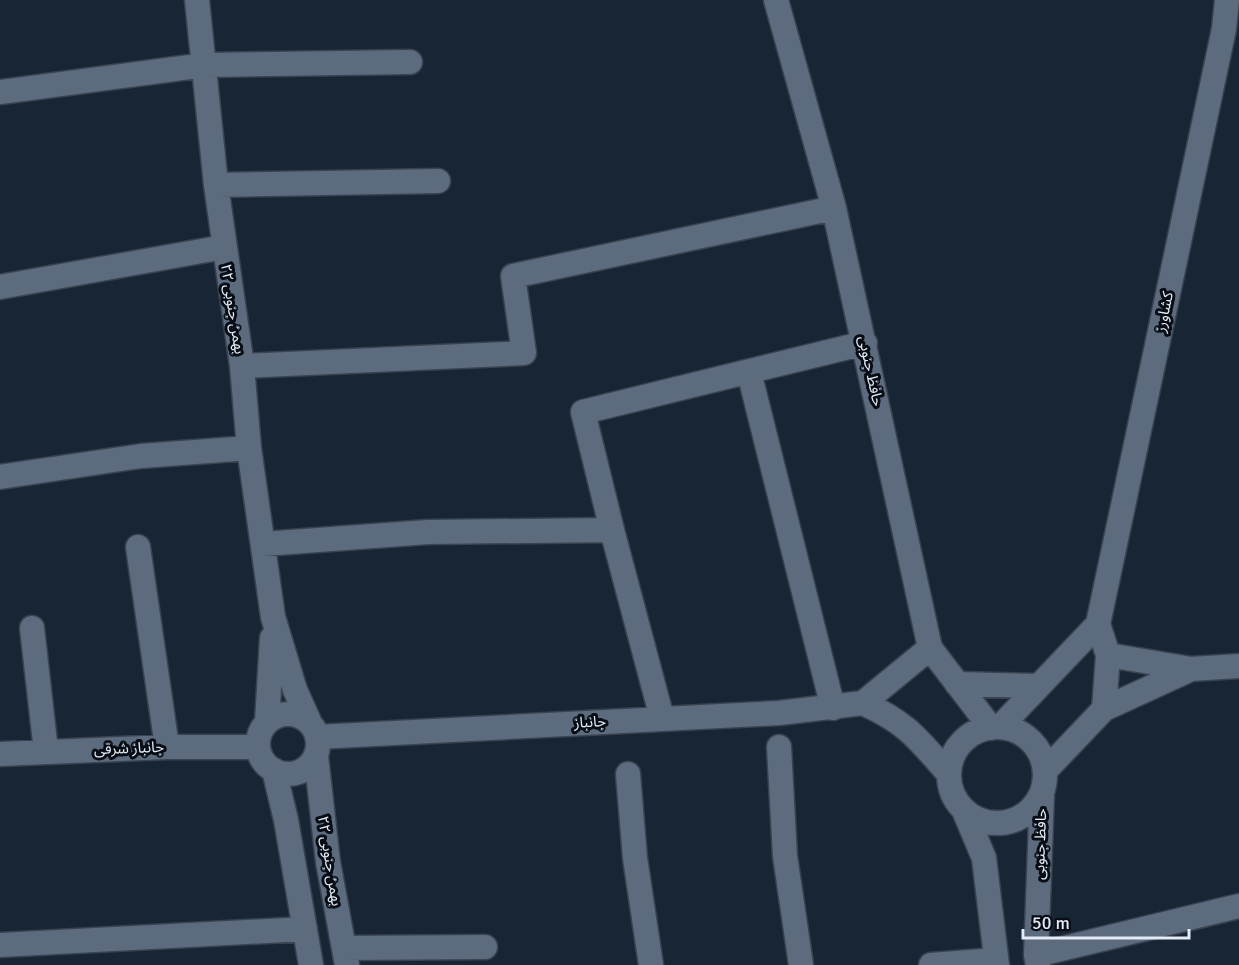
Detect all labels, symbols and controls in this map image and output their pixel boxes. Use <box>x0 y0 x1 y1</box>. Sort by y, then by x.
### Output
street label: ۲۲ بهمن جنوبی <box>217 263 249 355</box>
street label: کشاورز <box>1151 289 1177 335</box>
street label: حافظ جنوبی <box>855 334 887 408</box>
street label: جانباز <box>572 712 607 732</box>
street label: جانباز شرقی <box>93 738 165 758</box>
street label: حافظ جنوبی <box>1030 808 1050 880</box>
street label: ۲۲ بهمن جنوبی <box>314 815 346 907</box>
scale bar <box>1023 902 1190 940</box>
text: 50 m <box>1032 912 1070 934</box>

